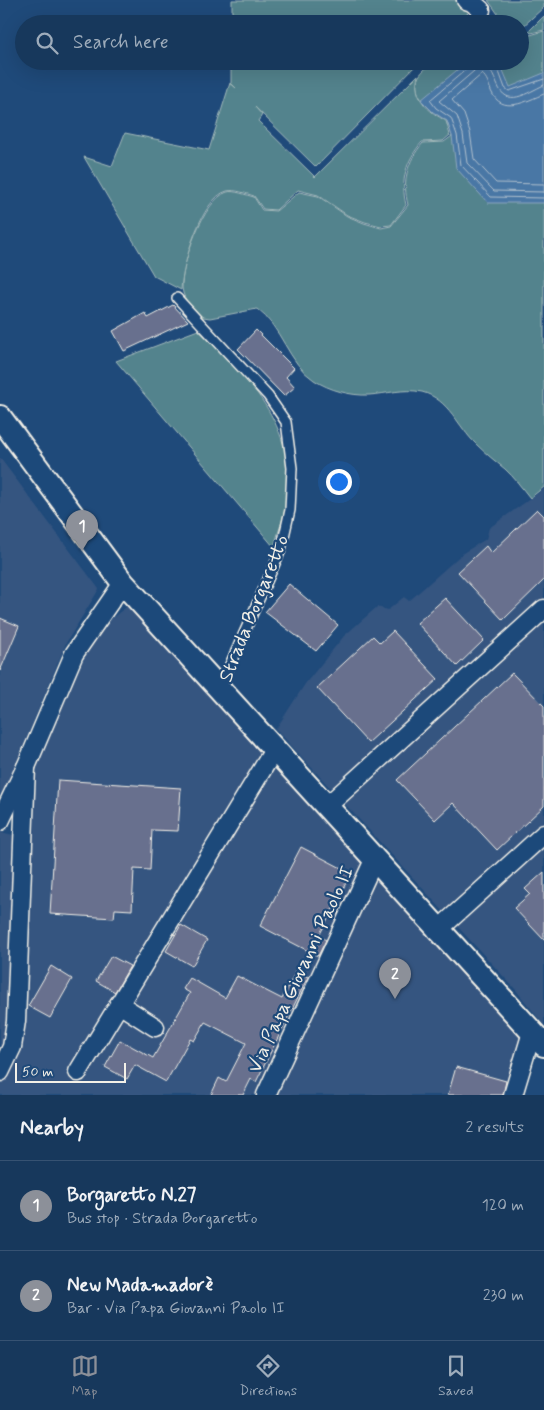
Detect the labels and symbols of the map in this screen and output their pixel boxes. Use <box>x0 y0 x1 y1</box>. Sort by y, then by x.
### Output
your location <box>326 469 352 495</box>
pin: 1 <box>66 510 98 551</box>
street label: Strada Borgaretto <box>213 531 296 686</box>
street label: Via Papa Giovanni Paolo II <box>241 862 361 1078</box>
pin: 2 <box>379 958 411 999</box>
scale bar <box>15 1060 126 1083</box>

